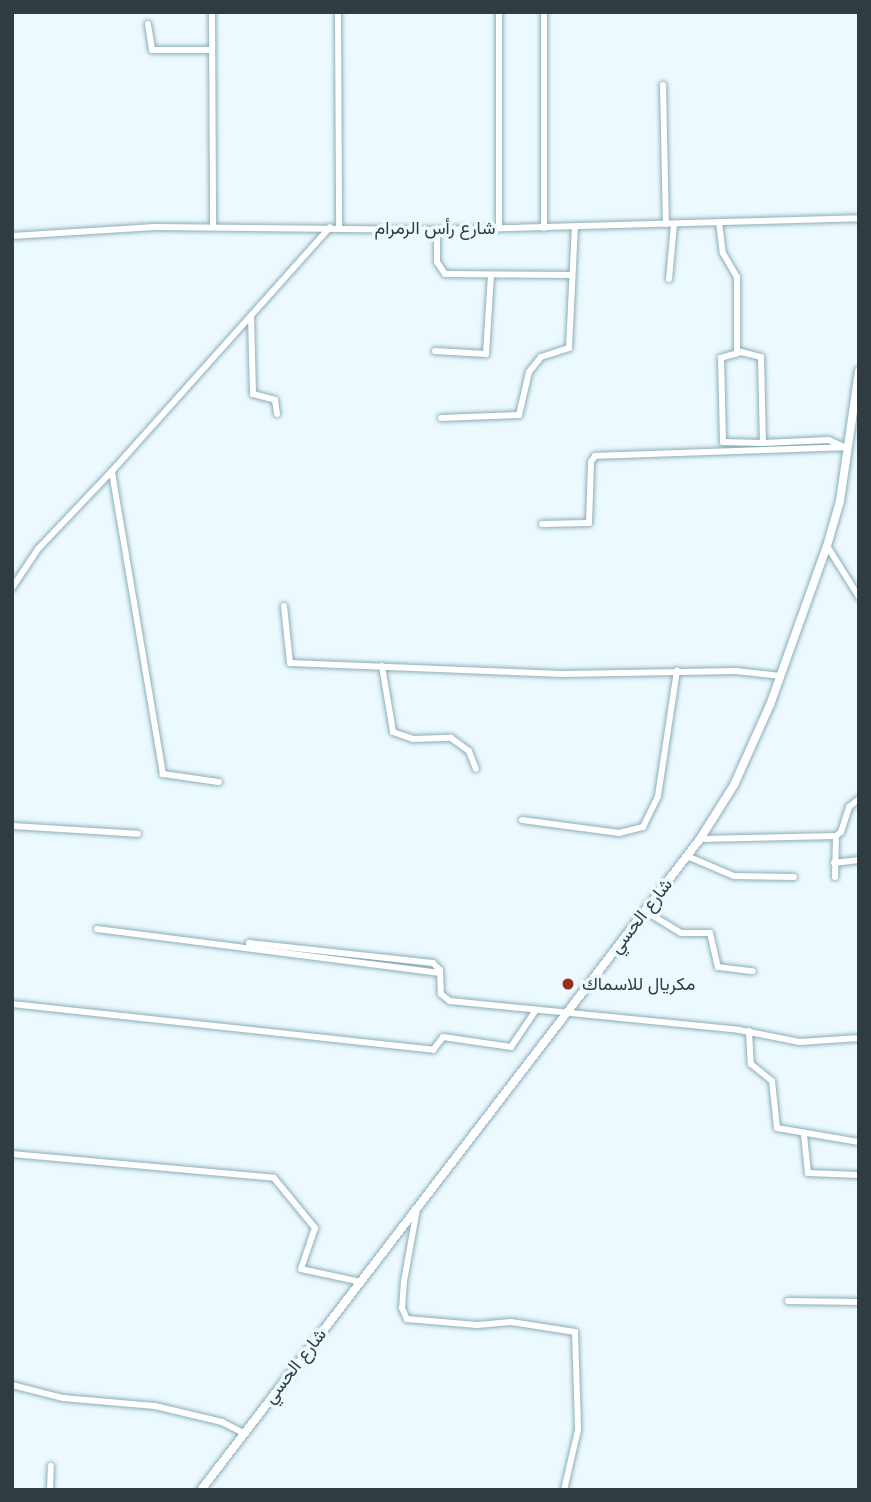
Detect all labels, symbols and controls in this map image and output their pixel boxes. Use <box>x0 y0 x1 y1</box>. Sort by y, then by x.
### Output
street label: شارع رأس الرمرام <box>375 217 495 239</box>
street label: شارع الحسي <box>605 874 677 958</box>
place label: مكريال للاسماك <box>582 973 695 995</box>
marker: مكريال للاسماك <box>560 976 576 992</box>
street label: شارع الحسي <box>259 1324 331 1408</box>

